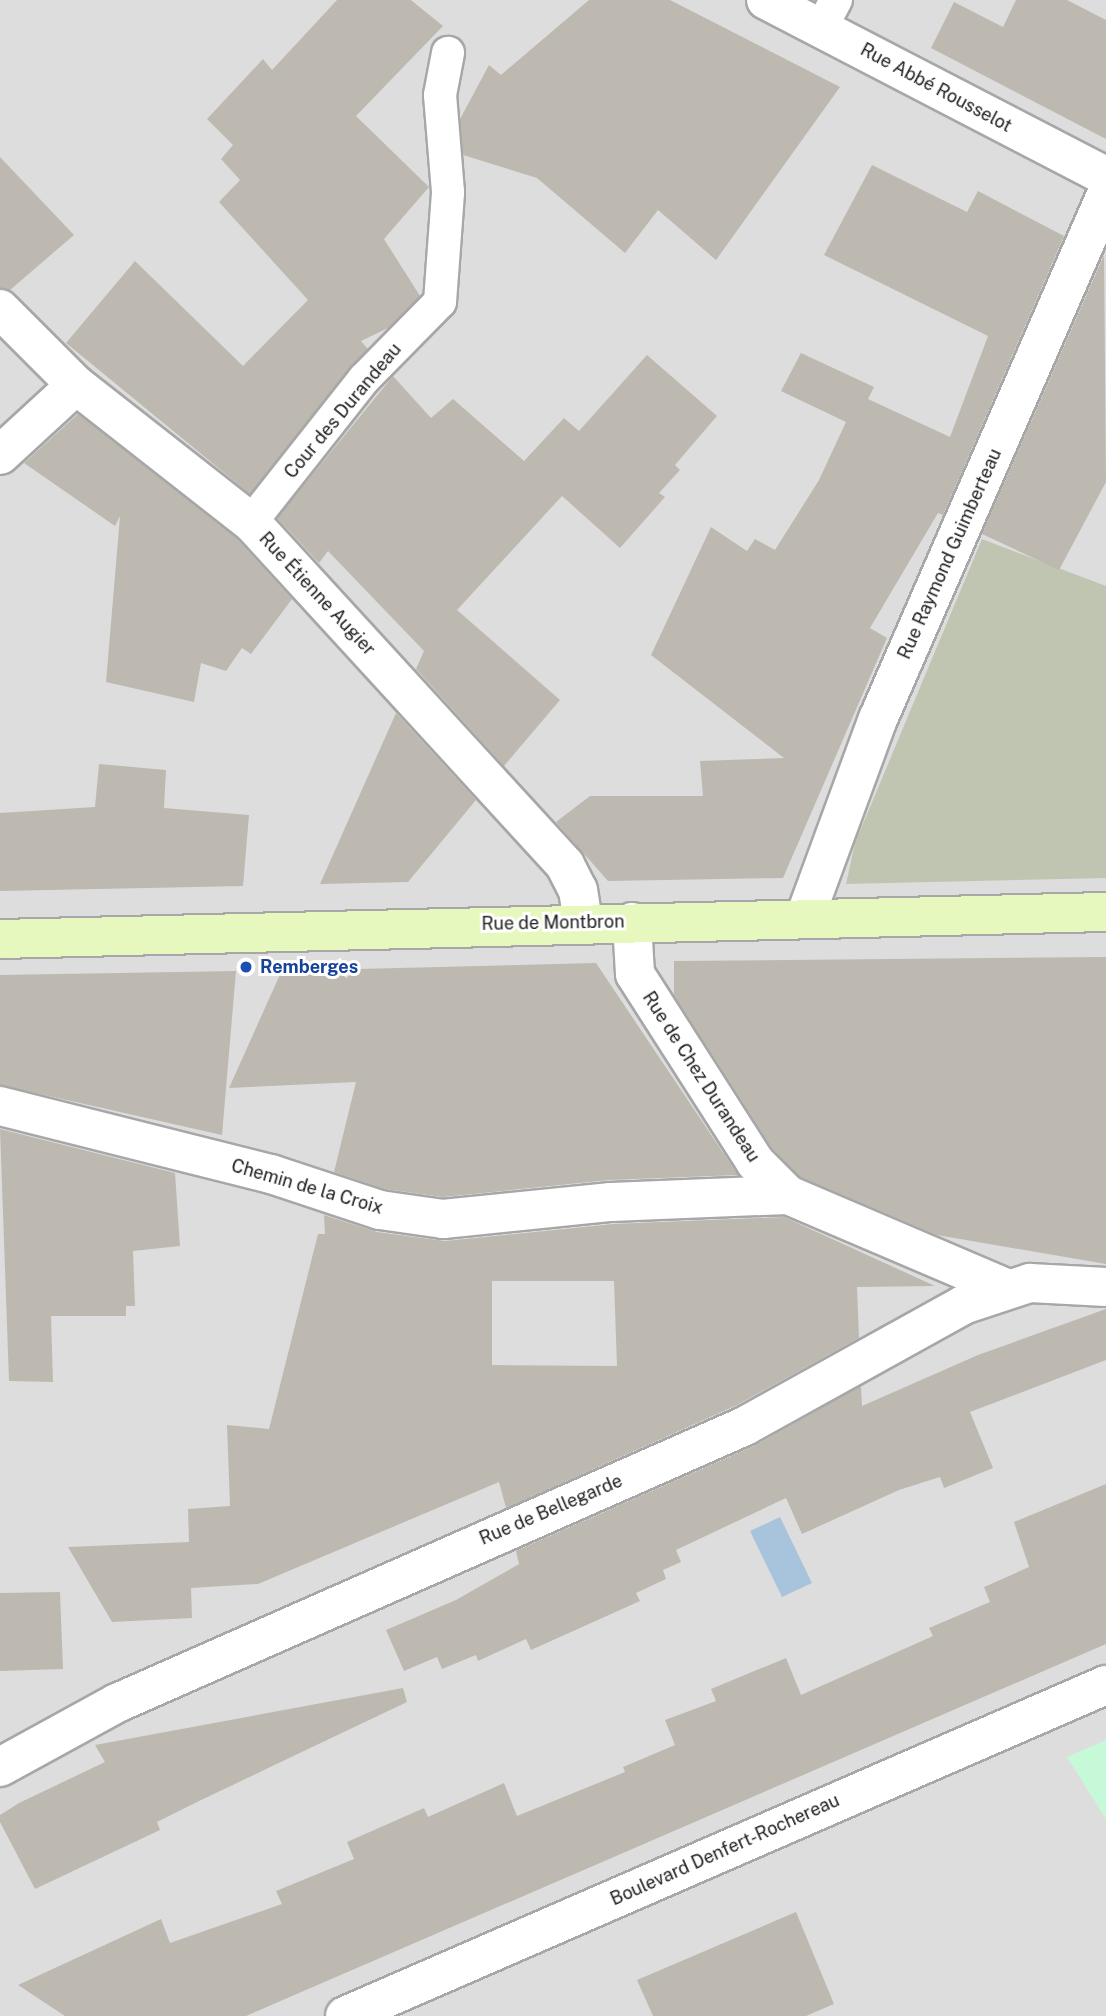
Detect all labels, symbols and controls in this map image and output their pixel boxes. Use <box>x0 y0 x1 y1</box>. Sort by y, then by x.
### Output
street label: Rue Abbé Rousselot <box>857 39 1015 137</box>
street label: Cour des Durandeau <box>280 339 406 483</box>
street label: Rue Raymond Guimberteau <box>894 445 1006 663</box>
street label: Rue Étienne Augier <box>254 528 380 660</box>
street label: Rue de Montbron <box>481 911 625 935</box>
place label: Remberges <box>260 956 358 978</box>
marker: Remberges <box>238 959 254 975</box>
street label: Rue de Chez Durandeau <box>638 987 764 1167</box>
street label: Chemin de la Croix <box>229 1155 385 1219</box>
street label: Rue de Bellegarde <box>476 1470 626 1550</box>
street label: Boulevard Denfert-Rochereau <box>607 1790 843 1910</box>

